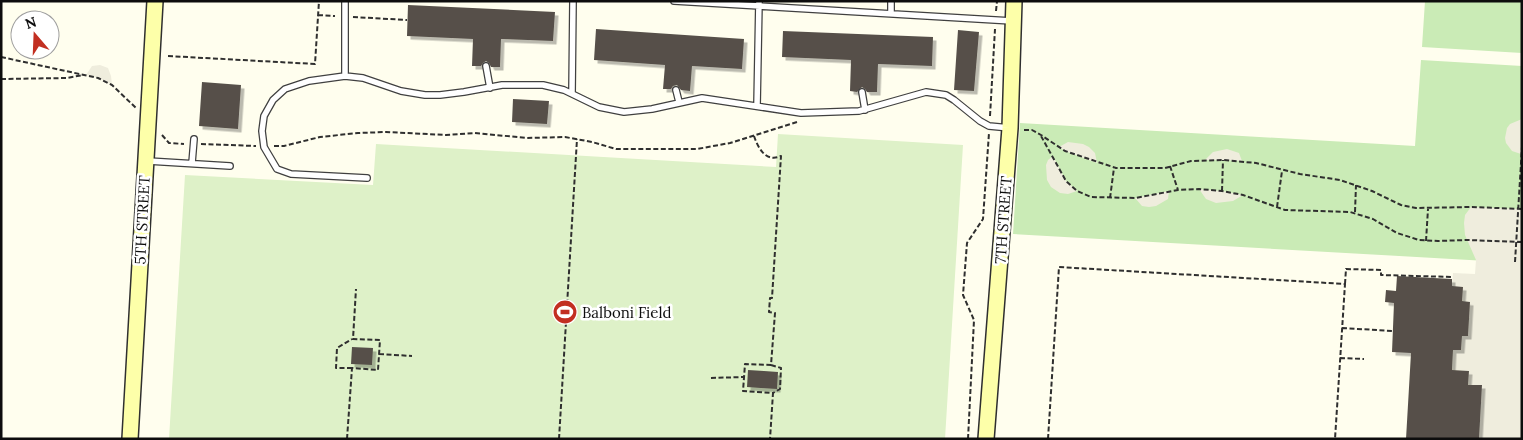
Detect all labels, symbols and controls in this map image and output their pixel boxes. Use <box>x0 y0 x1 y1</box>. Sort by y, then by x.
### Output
north arrow <box>10 10 60 60</box>
text: N <box>23 12 39 33</box>
street label: 5TH STREET <box>130 175 154 265</box>
street label: 7TH STREET <box>990 175 1016 265</box>
sports icon: Balboni Field <box>552 299 578 325</box>
place label: Balboni Field <box>582 303 671 322</box>

